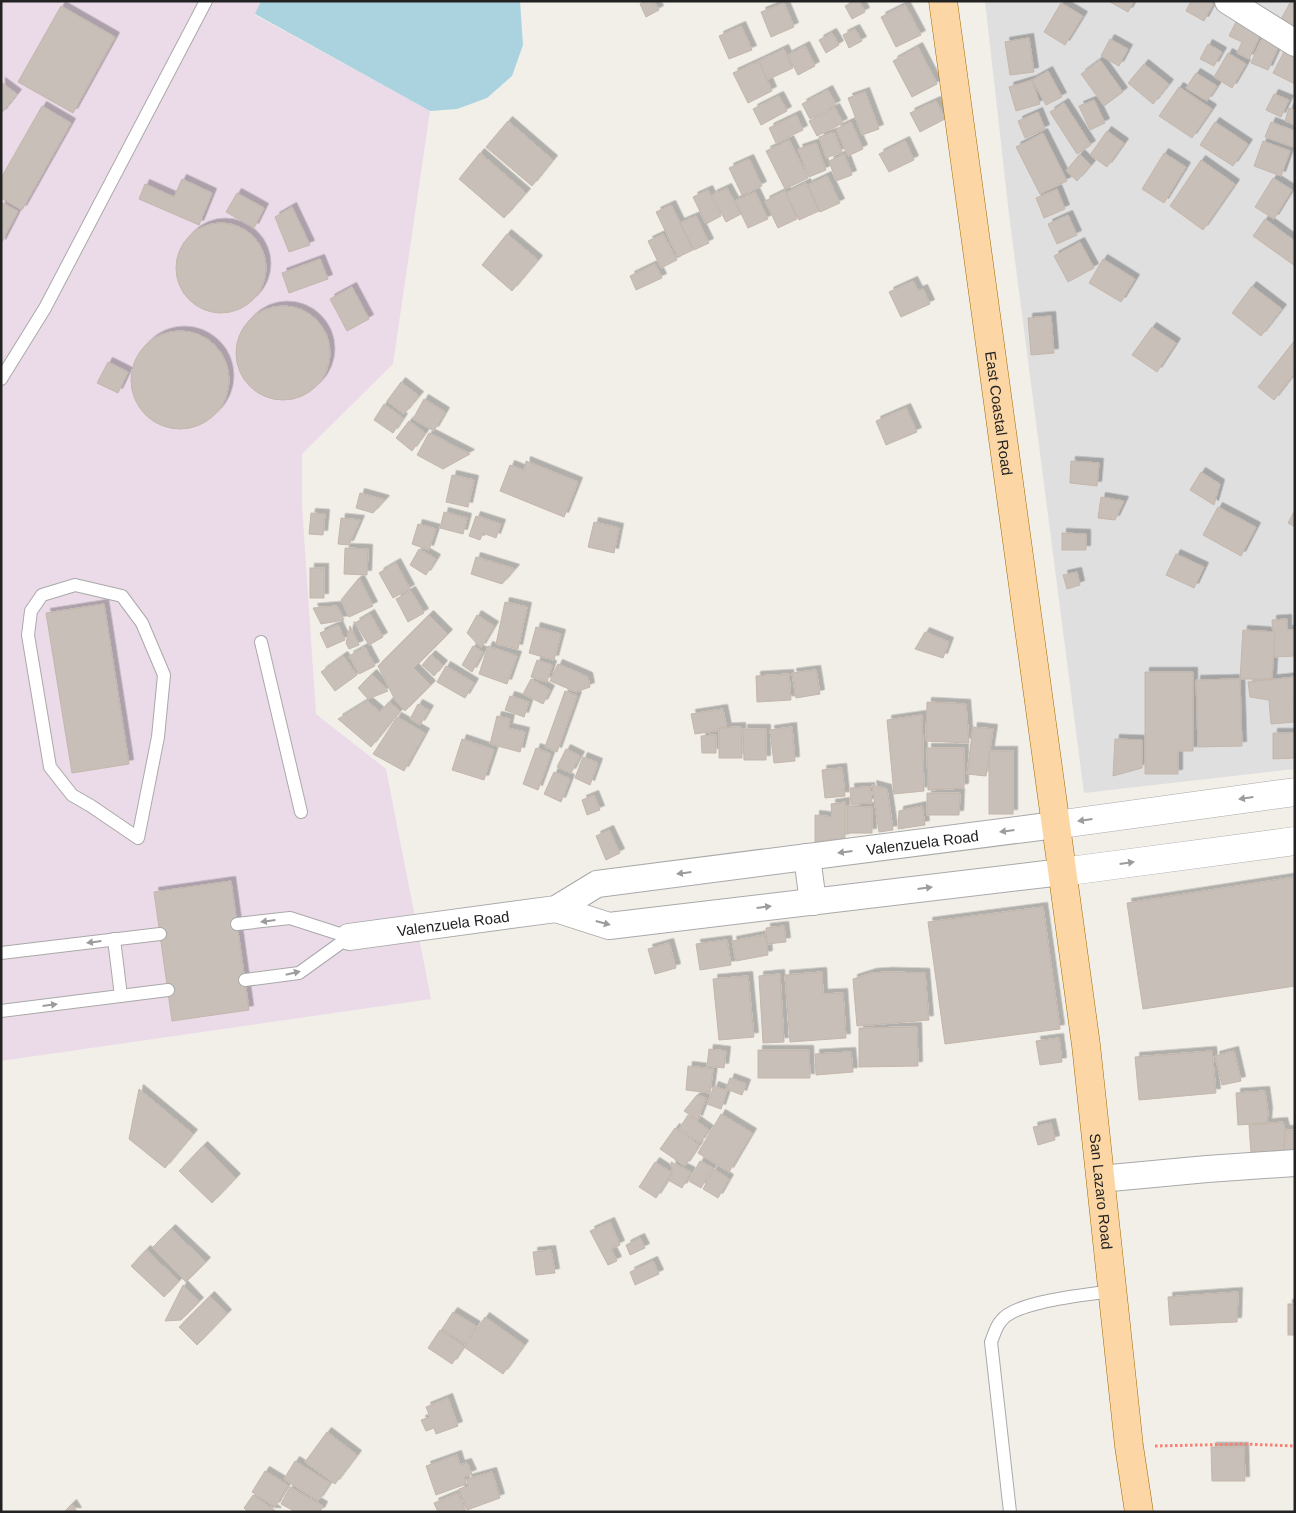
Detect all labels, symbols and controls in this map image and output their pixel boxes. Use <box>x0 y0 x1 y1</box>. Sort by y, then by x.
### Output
street label: East Coastal Road <box>983 350 1016 476</box>
one-way arrow <box>1238 795 1254 803</box>
one-way arrow <box>1077 817 1093 825</box>
street label: Valenzuela Road <box>865 826 980 858</box>
one-way arrow <box>998 827 1014 835</box>
one-way arrow <box>837 848 853 856</box>
one-way arrow <box>1120 859 1136 867</box>
one-way arrow <box>676 869 692 877</box>
one-way arrow <box>917 884 933 892</box>
one-way arrow <box>756 903 772 911</box>
street label: Valenzuela Road <box>396 907 510 939</box>
one-way arrow <box>260 917 276 925</box>
one-way arrow <box>595 920 610 928</box>
one-way arrow <box>86 938 102 946</box>
one-way arrow <box>286 969 301 977</box>
one-way arrow <box>42 1001 58 1009</box>
street label: San Lazaro Road <box>1087 1132 1116 1250</box>

